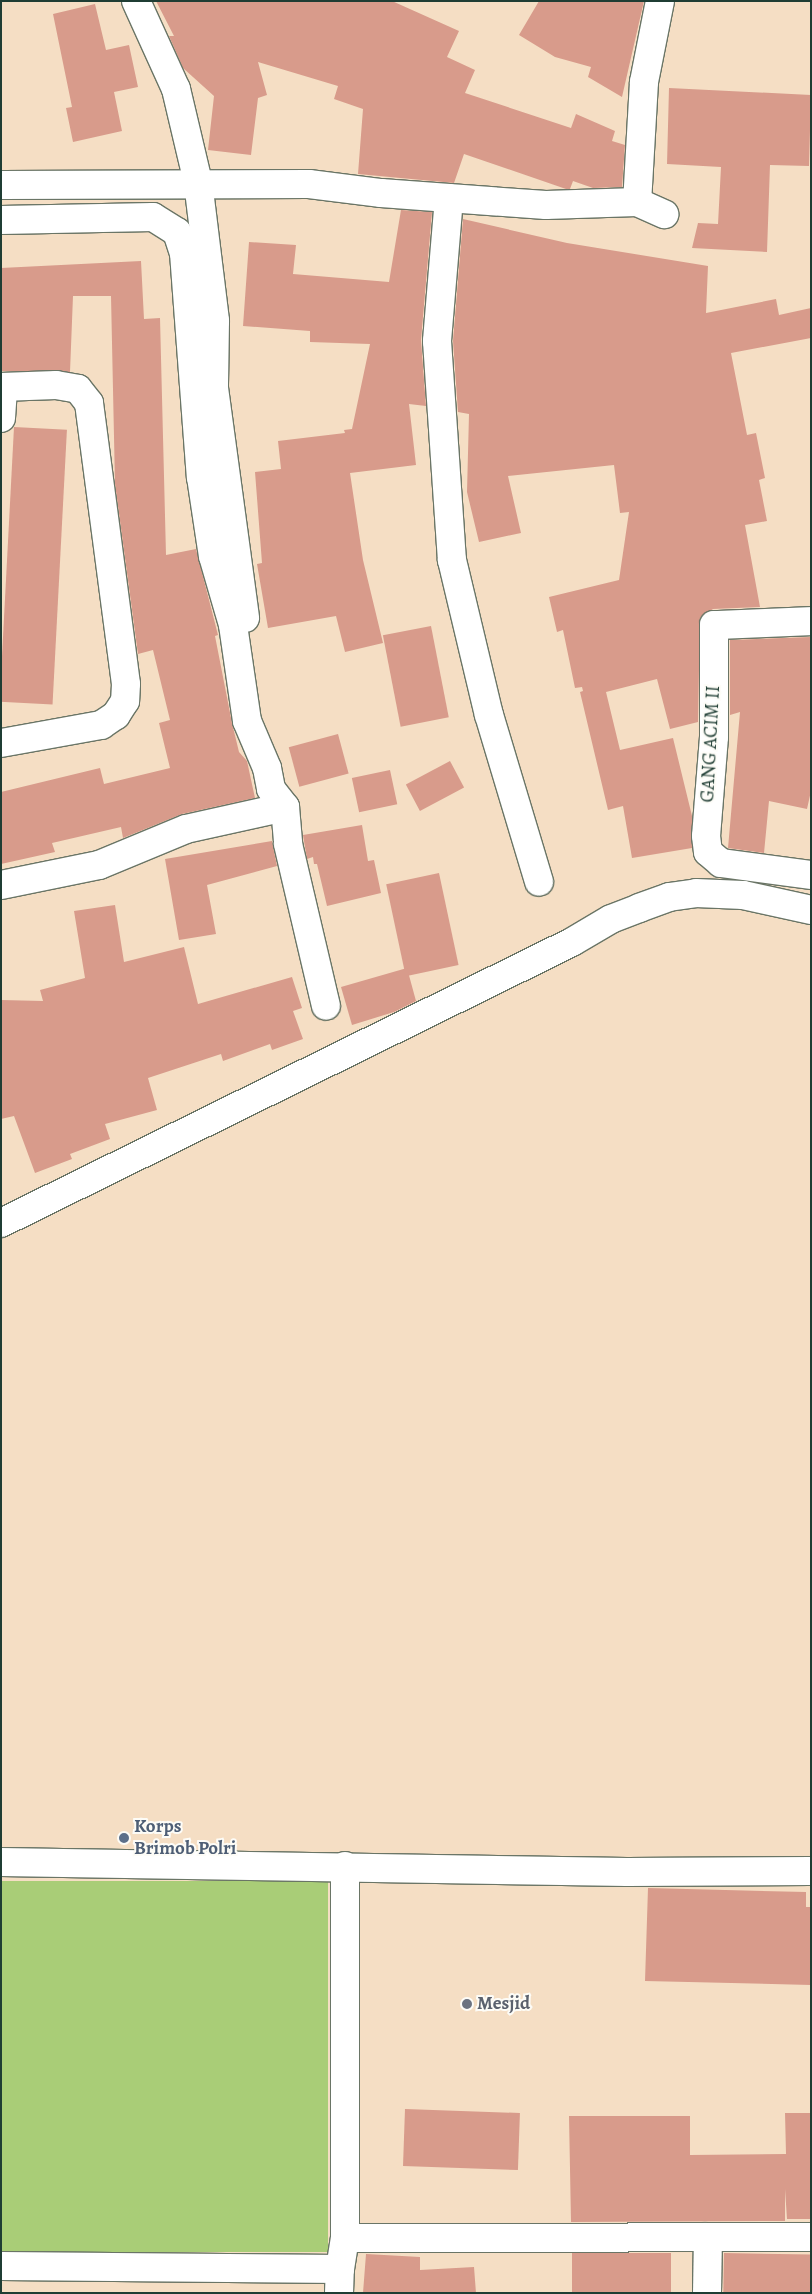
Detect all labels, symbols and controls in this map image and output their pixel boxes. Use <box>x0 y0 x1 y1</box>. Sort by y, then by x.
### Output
street label: GANG ACIM II <box>697 685 725 803</box>
place label: Korps Brimob Polri <box>134 1816 236 1860</box>
marker: Korps Brimob Polri <box>118 1832 130 1844</box>
place label: Mesjid <box>477 1993 530 2015</box>
marker: Mesjid <box>461 1998 473 2010</box>

